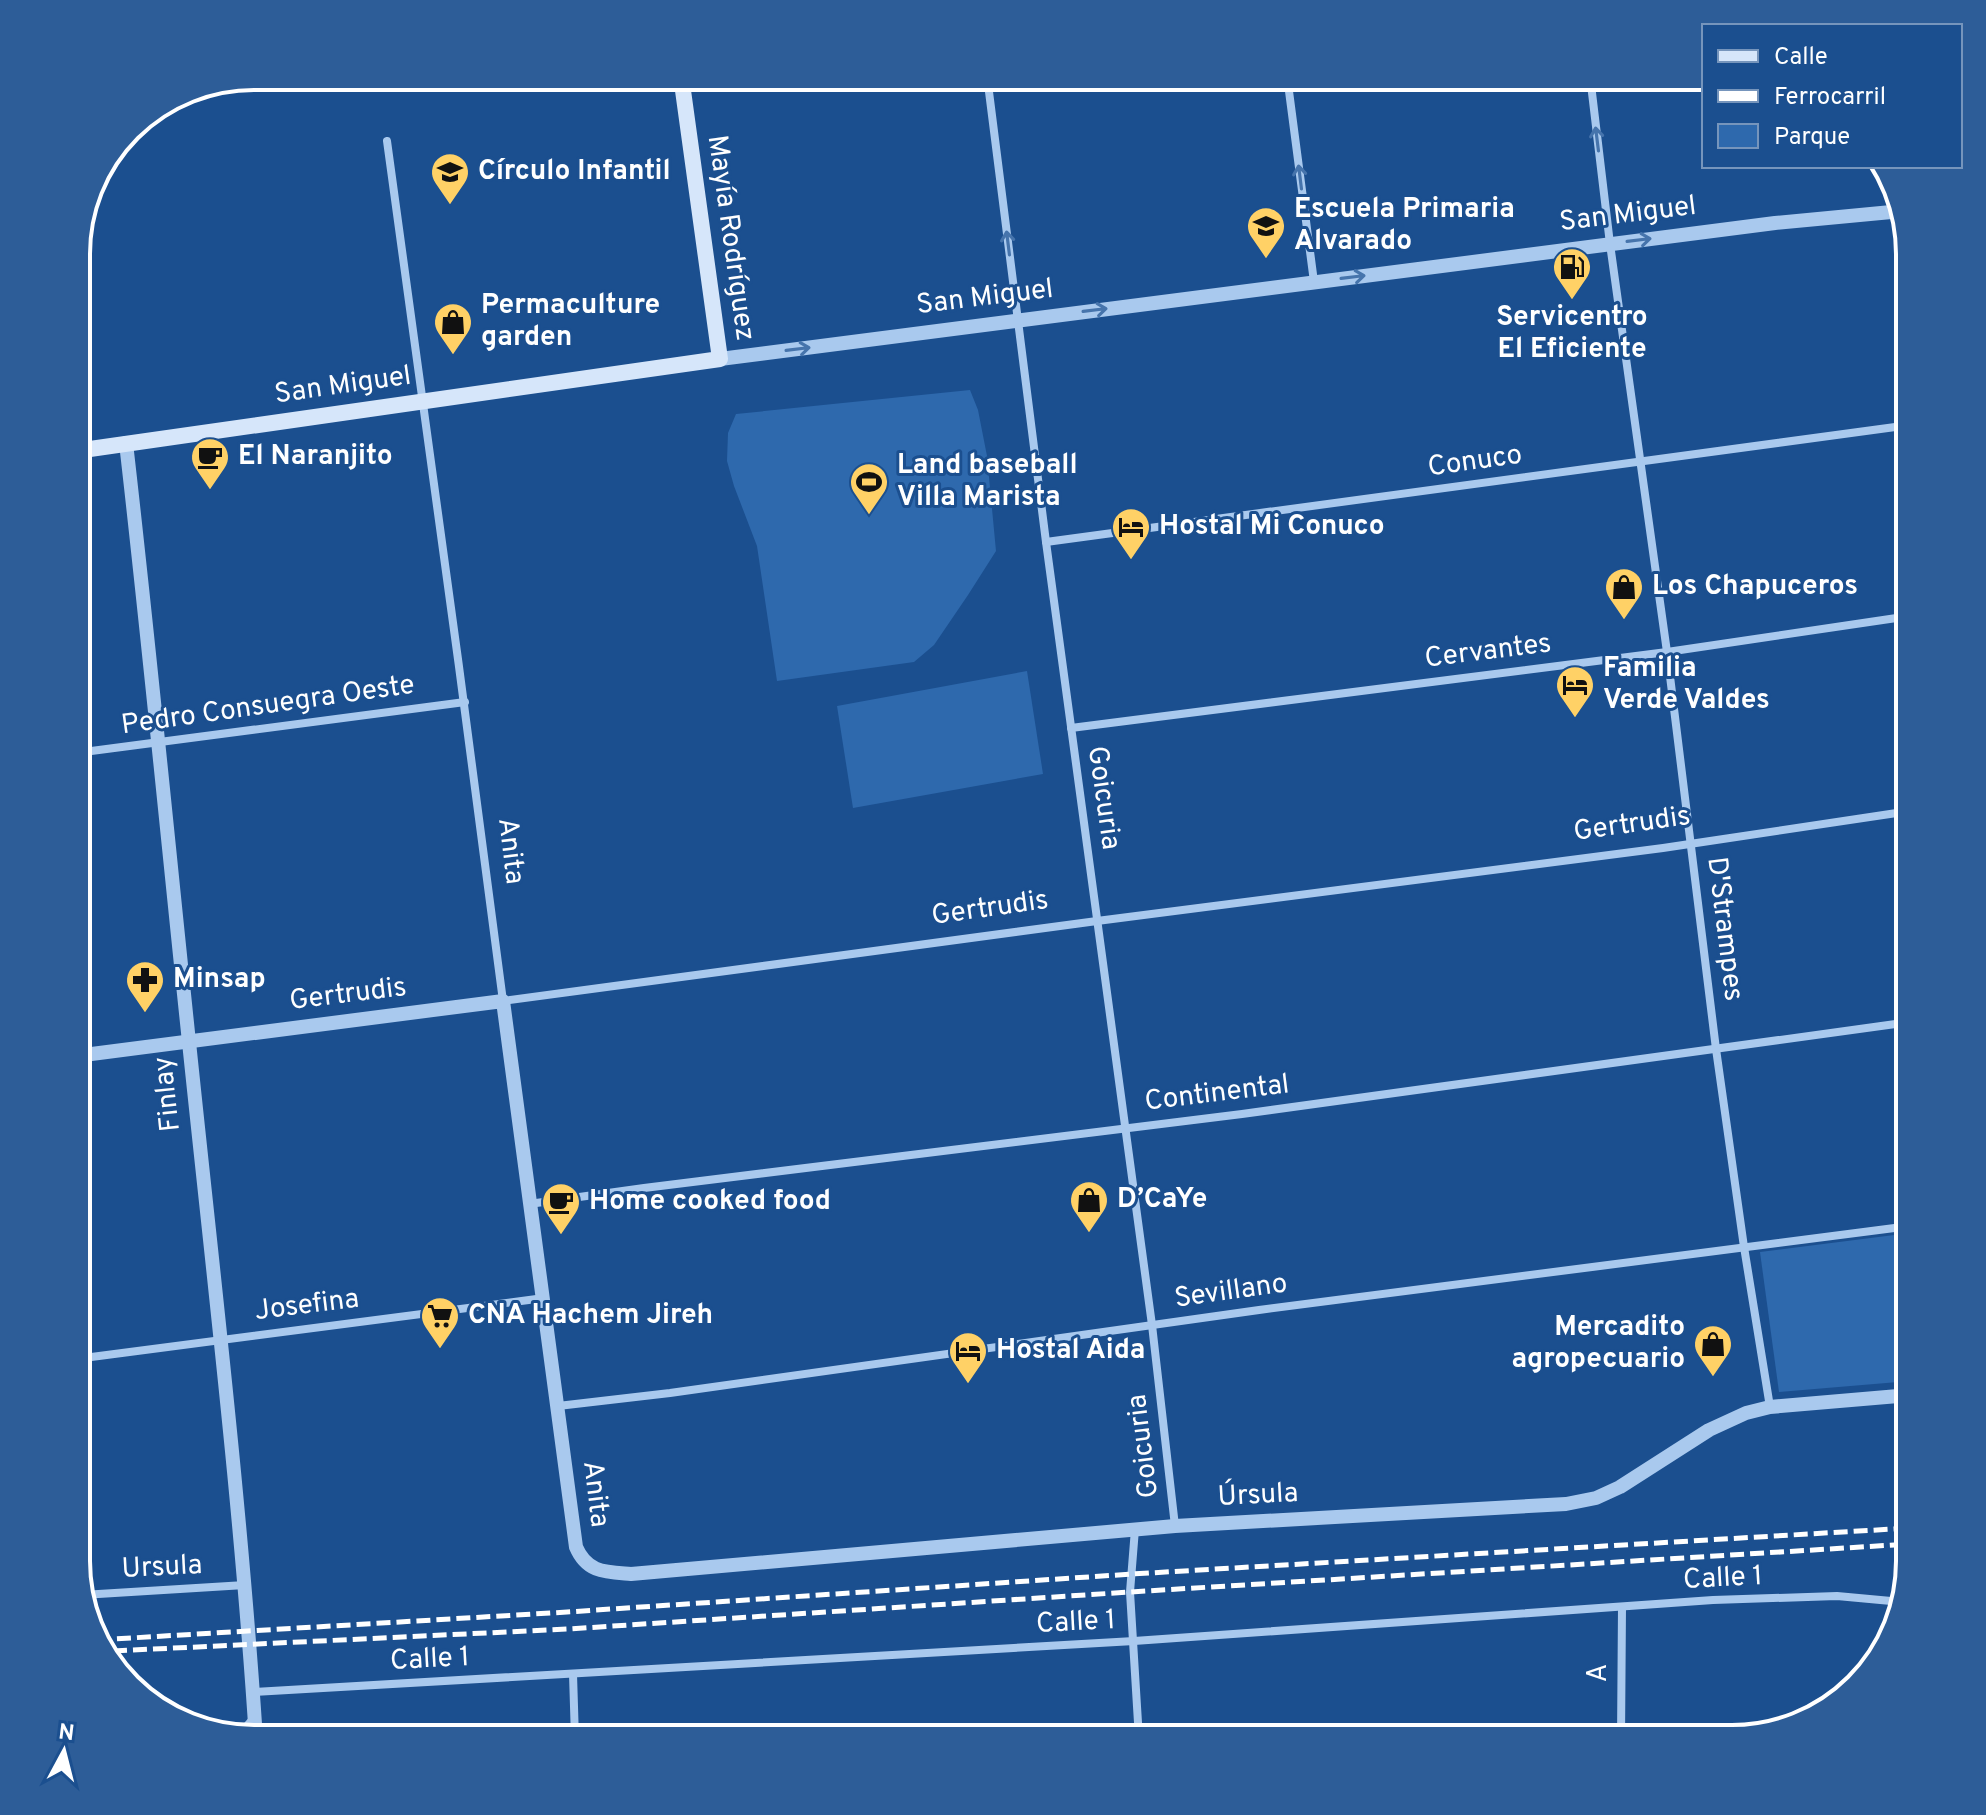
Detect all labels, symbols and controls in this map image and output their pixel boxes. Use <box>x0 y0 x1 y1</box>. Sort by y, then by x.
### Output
legend <box>1702 24 1962 168</box>
text: Calle <box>1774 43 1828 73</box>
text: Ferrocarril <box>1774 83 1886 113</box>
text: Parque <box>1774 123 1850 153</box>
one-way arrow <box>1589 127 1604 152</box>
street label: Mayía Rodríguez <box>698 133 762 343</box>
school or university icon: Círculo Infantil <box>429 151 471 206</box>
place label: Círculo Infantil <box>478 154 671 190</box>
one-way arrow <box>1292 165 1307 190</box>
street label: San Miguel <box>1558 189 1698 241</box>
place label: Escuela Primaria Alvarado <box>1294 192 1515 260</box>
school or university icon: Escuela Primaria Alvarado <box>1245 205 1287 260</box>
one-way arrow <box>1000 231 1015 256</box>
one-way arrow <box>1626 232 1651 247</box>
fuel station icon: Servicentro El Eficiente <box>1551 246 1593 301</box>
one-way arrow <box>1340 269 1365 284</box>
street label: San Miguel <box>915 272 1055 324</box>
place label: Permaculture garden <box>481 288 660 356</box>
place label: Servicentro El Eficiente <box>1496 300 1648 368</box>
shop icon: Permaculture garden <box>432 301 474 356</box>
one-way arrow <box>1081 303 1108 318</box>
one-way arrow <box>785 341 810 356</box>
street label: San Miguel <box>272 359 414 413</box>
cafe icon: El Naranjito <box>189 436 231 491</box>
street label: Conuco <box>1425 438 1525 486</box>
place label: El Naranjito <box>238 439 393 475</box>
place label: Land baseball Villa Marista <box>897 448 1078 516</box>
sports icon: Land baseball Villa Marista <box>848 461 890 516</box>
hotel icon: Hostal Mi Conuco <box>1110 506 1152 561</box>
place label: Hostal Mi Conuco <box>1159 509 1385 545</box>
shop icon: Los Chapuceros <box>1603 566 1645 621</box>
place label: Los Chapuceros <box>1652 569 1858 605</box>
street label: Cervantes <box>1423 626 1553 678</box>
place label: Familia Verde Valdes <box>1603 651 1770 719</box>
hotel icon: Familia Verde Valdes <box>1554 664 1596 719</box>
street label: Pedro Consuegra Oeste <box>119 668 417 744</box>
street label: Goicuria <box>1078 744 1128 852</box>
street label: Gertrudis <box>1571 799 1693 851</box>
street label: Anita <box>488 816 532 886</box>
street label: D'Strampes <box>1697 855 1751 1003</box>
street label: Gertrudis <box>929 883 1051 935</box>
pharmacy icon: Minsap <box>124 959 166 1014</box>
place label: Minsap <box>173 962 266 998</box>
street label: Gertrudis <box>287 970 409 1020</box>
street label: Finlay <box>146 1055 190 1133</box>
street label: Continental <box>1143 1067 1291 1121</box>
shop icon: D’CaYe <box>1068 1179 1110 1234</box>
cafe icon: Home cooked food <box>540 1181 582 1236</box>
place label: D’CaYe <box>1117 1182 1207 1218</box>
place label: Home cooked food <box>589 1184 831 1220</box>
street label: Sevillano <box>1172 1266 1290 1318</box>
street label: Josefina <box>253 1282 361 1330</box>
supermarket icon: CNA Hachem Jireh <box>419 1295 461 1350</box>
place label: CNA Hachem Jireh <box>468 1298 713 1334</box>
place label: Mercadito agropecuario <box>1511 1310 1685 1378</box>
shop icon: Mercadito agropecuario <box>1692 1323 1734 1378</box>
hotel icon: Hostal Aida <box>947 1330 989 1385</box>
place label: Hostal Aida <box>996 1333 1145 1369</box>
street label: Goicuria <box>1120 1392 1168 1500</box>
street label: Anita <box>573 1459 617 1529</box>
street label: Úrsula <box>1217 1474 1299 1516</box>
street label: Ursula <box>121 1548 203 1588</box>
street label: Calle 1 <box>1682 1559 1764 1599</box>
street label: Calle 1 <box>1035 1603 1117 1643</box>
street label: Calle 1 <box>389 1640 471 1680</box>
street label: A <box>1581 1663 1617 1683</box>
north arrow <box>24 1711 104 1791</box>
text: N <box>57 1719 76 1748</box>

